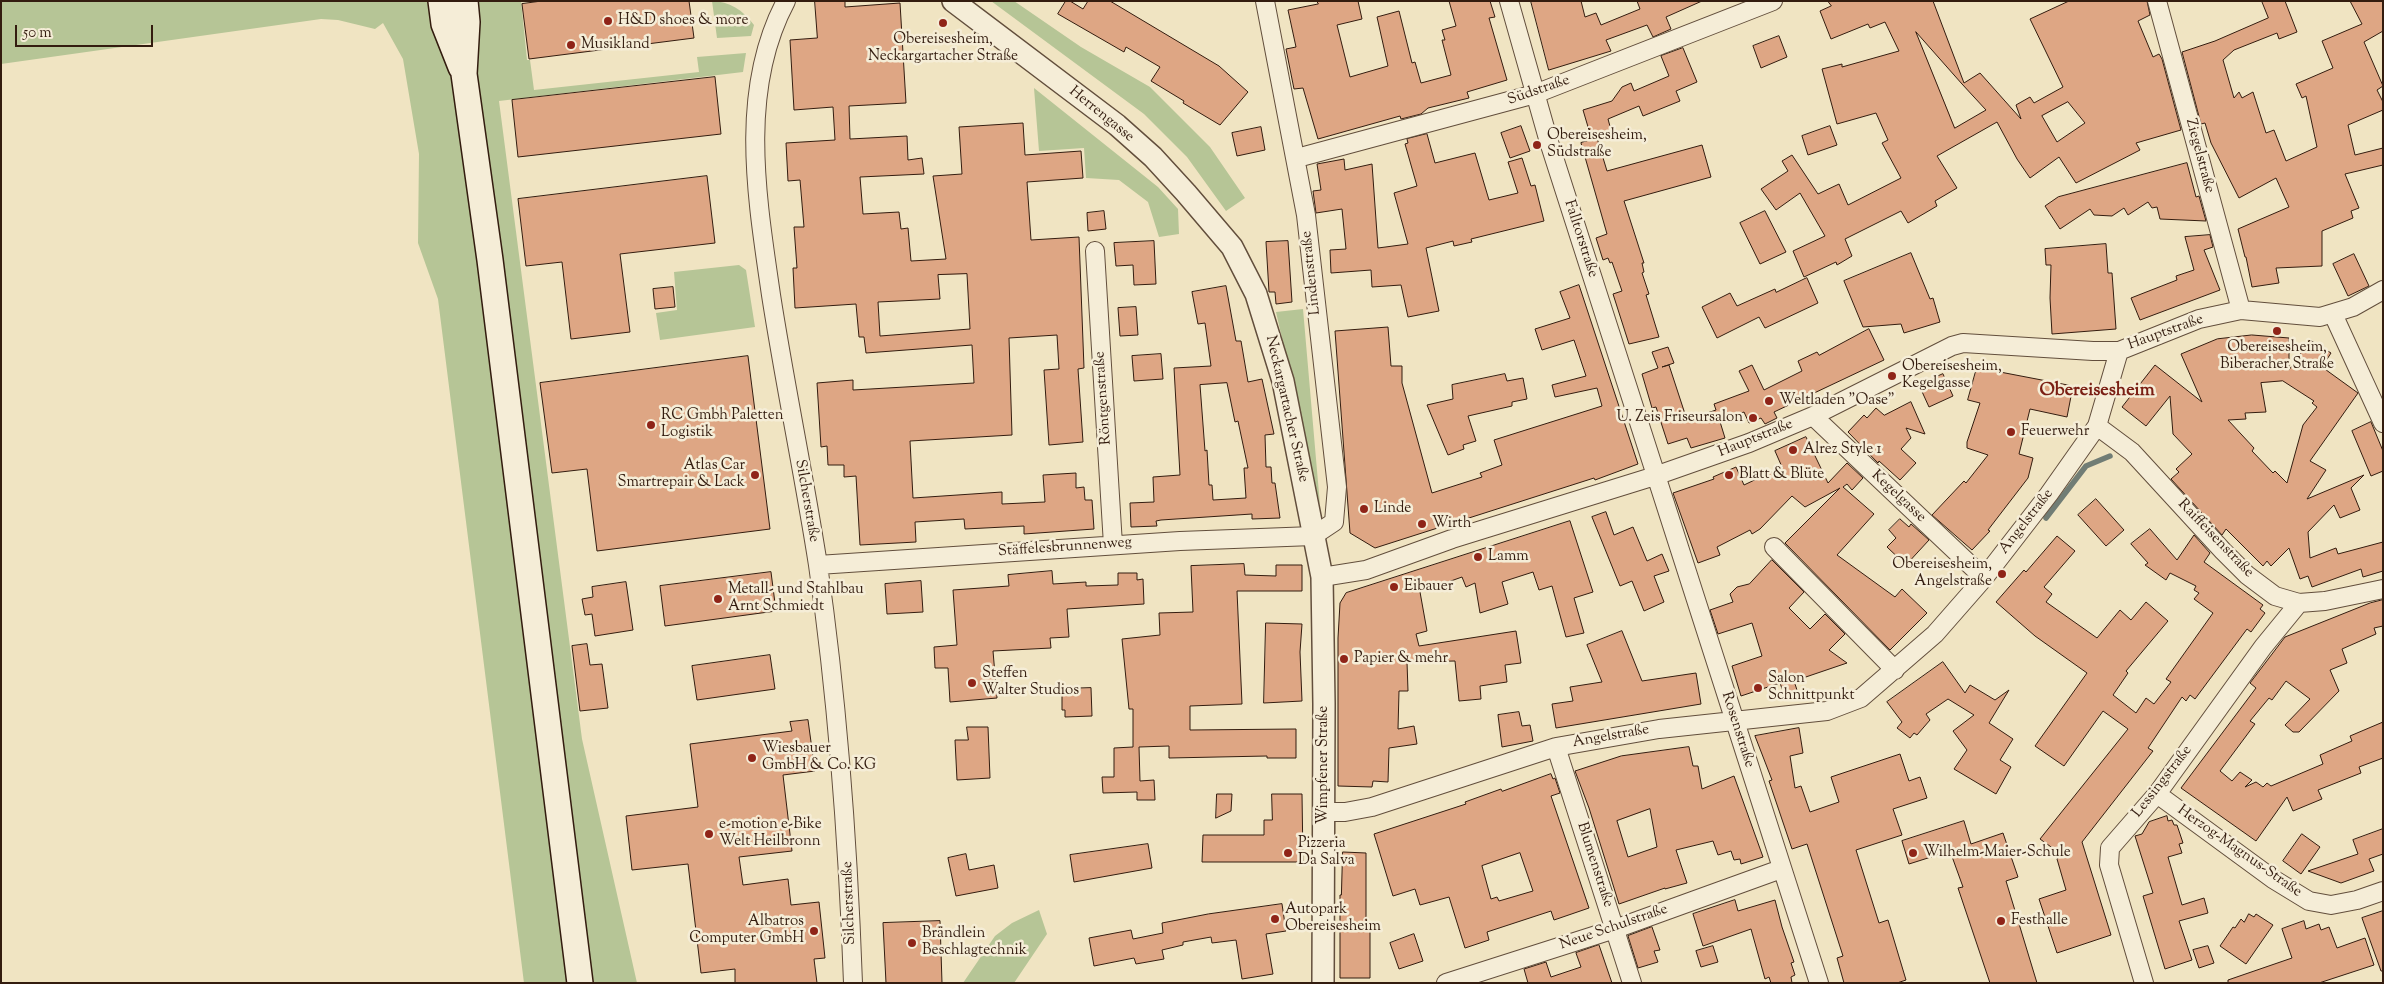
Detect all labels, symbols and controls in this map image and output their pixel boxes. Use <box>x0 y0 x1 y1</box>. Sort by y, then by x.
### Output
place label: H&D shoes & more <box>618 12 748 30</box>
scale bar <box>18 15 155 47</box>
marker: H&D shoes & more <box>602 15 614 27</box>
marker: Obereisesheim, Neckargartacher Straße <box>937 17 949 29</box>
text: 50 m <box>23 23 52 44</box>
place label: Obereisesheim, Neckargartacher Straße <box>868 31 1018 66</box>
place label: Musikland <box>581 36 650 54</box>
marker: Musikland <box>565 39 577 51</box>
street label: Südstraße <box>1506 72 1572 110</box>
street label: Herrengasse <box>1065 83 1137 147</box>
street label: Ziegelstraße <box>2180 117 2218 195</box>
place label: Obereisesheim, Südstraße <box>1547 127 1647 162</box>
marker: Obereisesheim, Südstraße <box>1531 139 1543 151</box>
street label: Falltorstraße <box>1559 198 1601 280</box>
street label: Lindenstraße <box>1299 230 1325 316</box>
street label: Hauptstraße <box>2126 311 2206 355</box>
marker: Obereisesheim, Biberacher Straße <box>2271 325 2283 337</box>
street label: Neckargartacher Straße <box>1260 334 1312 484</box>
place label: Obereisesheim, Biberacher Straße <box>2220 339 2334 374</box>
street label: Röntgenstraße <box>1092 351 1116 445</box>
place label: Obereisesheim, Kegelgasse <box>1902 358 2002 393</box>
marker: Obereisesheim, Kegelgasse <box>1886 370 1898 382</box>
district label: Obereisesheim <box>2039 381 2155 403</box>
place label: Weltladen "Oase" <box>1779 392 1895 410</box>
marker: Weltladen "Oase" <box>1763 395 1775 407</box>
place label: RC Gmbh Paletten Logistik <box>661 407 784 442</box>
place label: U. Zeis Friseursalon <box>1617 409 1743 427</box>
marker: U. Zeis Friseursalon <box>1747 412 1759 424</box>
street label: Hauptstraße <box>1716 416 1796 462</box>
marker: RC Gmbh Paletten Logistik <box>645 419 657 431</box>
place label: Feuerwehr <box>2021 423 2089 441</box>
marker: Feuerwehr <box>2005 426 2017 438</box>
place label: Alrez Style 1 <box>1803 441 1881 459</box>
marker: Alrez Style 1 <box>1787 444 1799 456</box>
place label: Atlas Car Smartrepair & Lack <box>617 457 745 492</box>
street label: Silcherstraße <box>790 458 822 544</box>
place label: Blatt & Blüte <box>1739 466 1824 484</box>
street label: Kegelgasse <box>1867 467 1929 527</box>
marker: Atlas Car Smartrepair & Lack <box>749 469 761 481</box>
marker: Blatt & Blüte <box>1723 469 1735 481</box>
street label: Angelstraße <box>1996 486 2058 558</box>
street label: Raiffeisenstraße <box>2173 496 2257 582</box>
place label: Linde <box>1374 500 1411 518</box>
marker: Linde <box>1358 503 1370 515</box>
place label: Wirth <box>1432 515 1472 533</box>
marker: Wirth <box>1416 518 1428 530</box>
street label: Stäffelesbrunnenweg <box>998 534 1132 562</box>
place label: Lamm <box>1488 548 1529 566</box>
marker: Lamm <box>1472 551 1484 563</box>
place label: Obereisesheim, Angelstraße <box>1892 556 1992 591</box>
marker: Obereisesheim, Angelstraße <box>1996 568 2008 580</box>
place label: Eibauer <box>1404 578 1453 596</box>
place label: Metall- und Stahlbau Arnt Schmiedt <box>728 581 864 616</box>
marker: Eibauer <box>1388 581 1400 593</box>
marker: Metall- und Stahlbau Arnt Schmiedt <box>712 593 724 605</box>
place label: Papier & mehr <box>1354 650 1448 668</box>
marker: Papier & mehr <box>1338 653 1350 665</box>
place label: Steffen Walter Studios <box>982 665 1079 700</box>
place label: Salon Schnittpunkt <box>1768 670 1855 705</box>
marker: Steffen Walter Studios <box>966 677 978 689</box>
marker: Salon Schnittpunkt <box>1752 682 1764 694</box>
street label: Rosenstraße <box>1716 690 1758 770</box>
street label: Wimpfener Straße <box>1315 706 1333 824</box>
street label: Angelstraße <box>1571 721 1651 753</box>
place label: Wiesbauer GmbH & Co. KG <box>762 740 876 775</box>
street label: Lessingstraße <box>2129 742 2197 822</box>
marker: Wiesbauer GmbH & Co. KG <box>746 752 758 764</box>
street label: Herzog-Magnus-Straße <box>2173 802 2305 902</box>
place label: e-motion e-Bike Welt Heilbronn <box>719 816 822 851</box>
street label: Blumenstraße <box>1572 820 1616 910</box>
marker: e-motion e-Bike Welt Heilbronn <box>703 828 715 840</box>
place label: Pizzeria Da Salva <box>1298 835 1355 870</box>
place label: Wilhelm-Maier-Schule <box>1923 844 2071 862</box>
marker: Pizzeria Da Salva <box>1282 847 1294 859</box>
marker: Wilhelm-Maier-Schule <box>1907 847 1919 859</box>
street label: Silcherstraße <box>840 861 860 945</box>
place label: Autopark Obereisesheim <box>1285 901 1381 936</box>
street label: Neue Schulstraße <box>1558 901 1670 955</box>
place label: Festhalle <box>2011 912 2068 930</box>
place label: Albatros Computer GmbH <box>689 913 804 948</box>
marker: Autopark Obereisesheim <box>1269 913 1281 925</box>
marker: Festhalle <box>1995 915 2007 927</box>
marker: Albatros Computer GmbH <box>808 925 820 937</box>
place label: Brändlein Beschlagtechnik <box>922 925 1027 960</box>
marker: Brändlein Beschlagtechnik <box>906 937 918 949</box>

